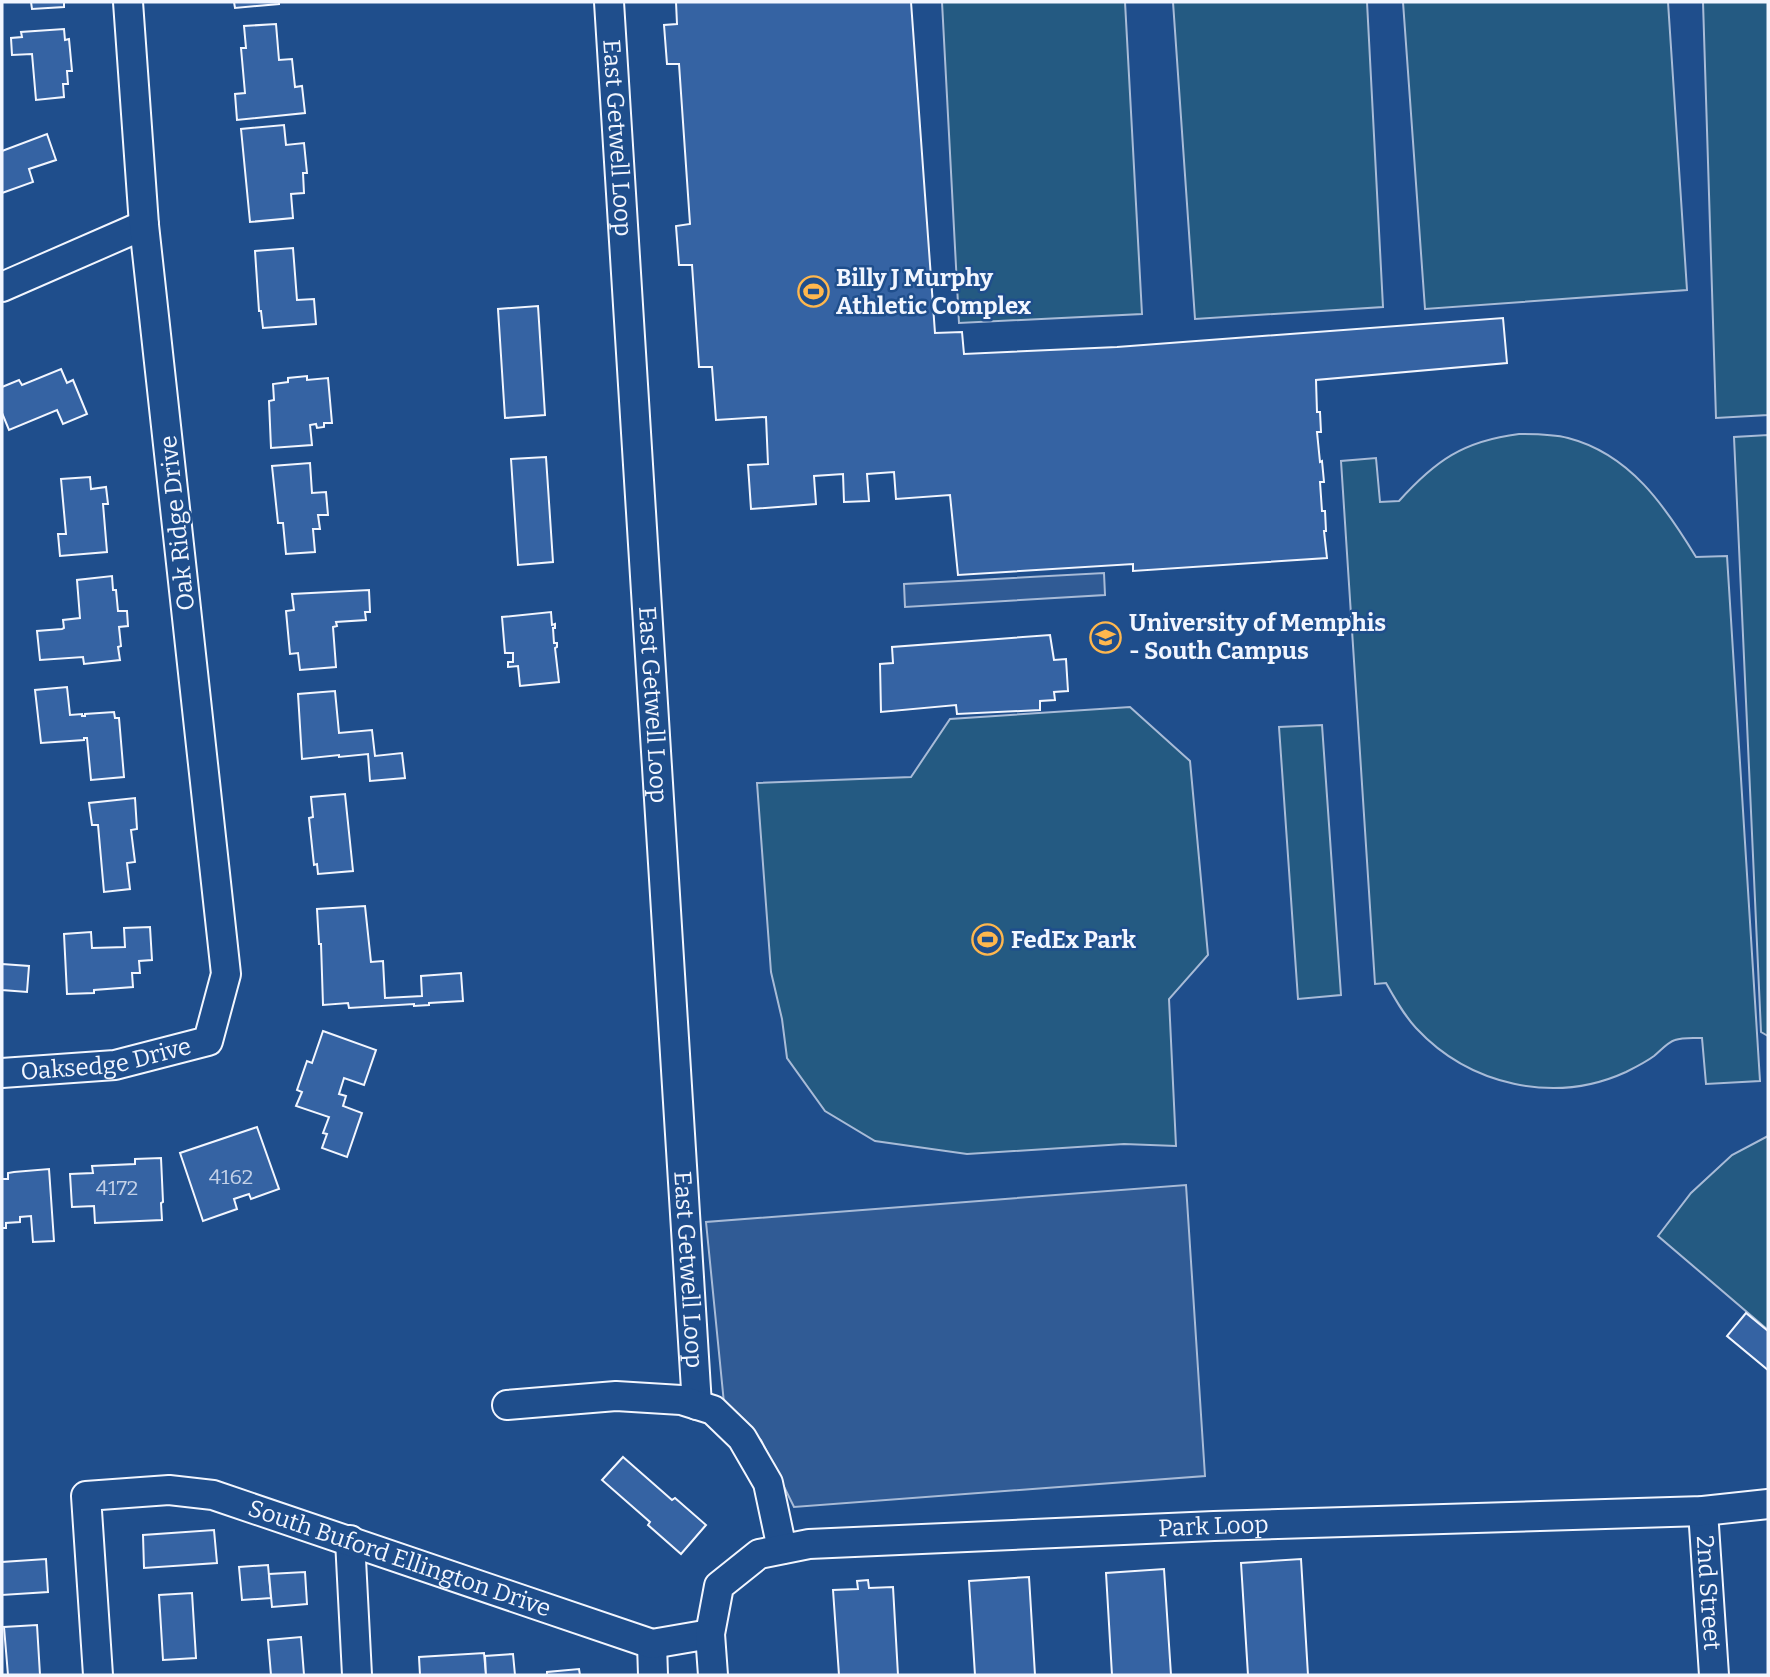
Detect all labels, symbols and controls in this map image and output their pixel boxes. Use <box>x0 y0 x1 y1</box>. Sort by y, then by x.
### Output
street label: East Getwell Loop <box>597 38 638 237</box>
place label: Billy J Murphy Athletic Complex <box>836 264 1031 320</box>
sports icon: Billy J Murphy Athletic Complex <box>796 275 830 309</box>
street label: Oak Ridge Drive <box>154 434 200 612</box>
street label: East Getwell Loop <box>633 605 673 804</box>
place label: University of Memphis - South Campus <box>1129 609 1386 665</box>
school or university icon: University of Memphis - South Campus <box>1089 620 1123 654</box>
sports icon: FedEx Park <box>971 923 1005 957</box>
place label: FedEx Park <box>1011 926 1137 954</box>
street label: Oaksedge Drive <box>20 1032 194 1086</box>
house number: 4162 <box>209 1164 253 1190</box>
street label: East Getwell Loop <box>668 1170 709 1369</box>
house number: 4172 <box>96 1175 138 1201</box>
street label: South Buford Ellington Drive <box>245 1494 555 1623</box>
street label: Park Loop <box>1158 1510 1269 1542</box>
street label: 2nd Street <box>1691 1534 1726 1651</box>

